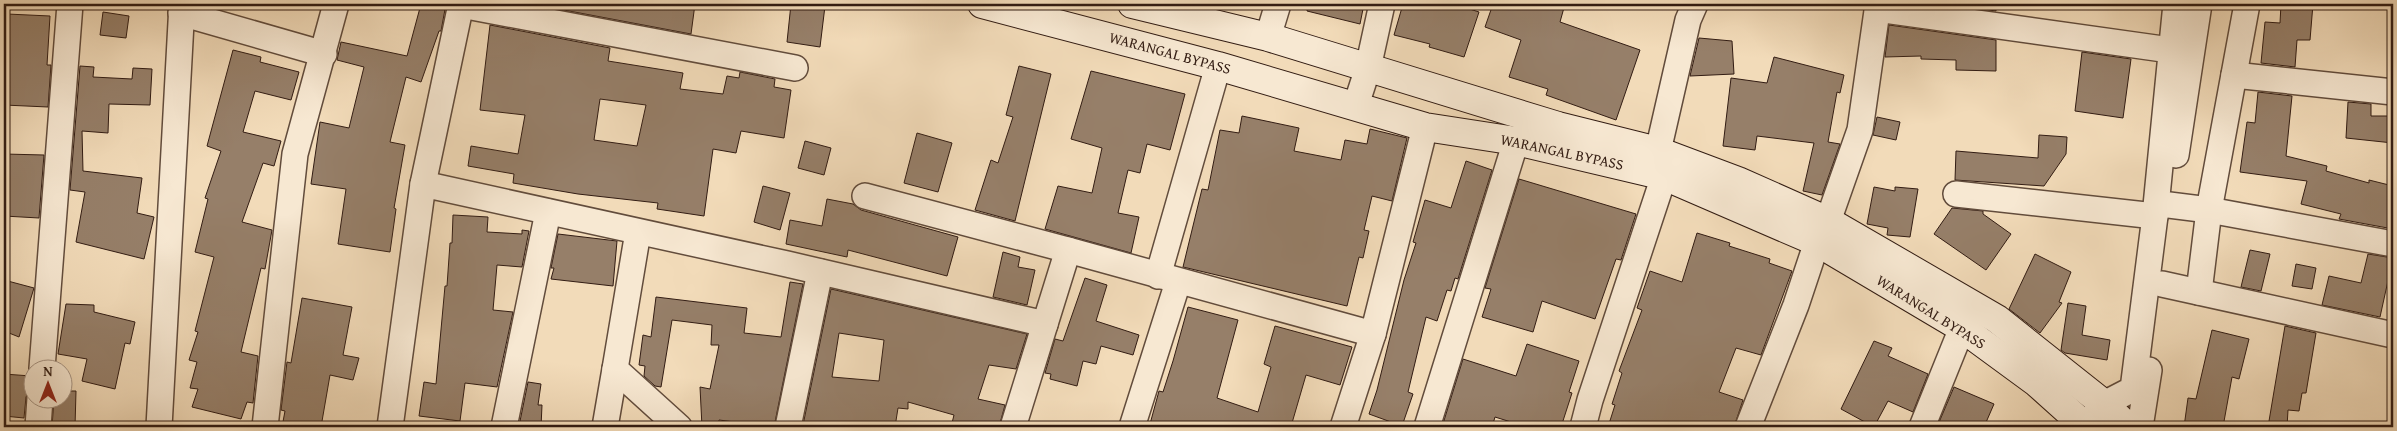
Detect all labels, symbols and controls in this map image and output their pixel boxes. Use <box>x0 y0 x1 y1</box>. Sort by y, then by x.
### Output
street label: WARANGAL BYPASS <box>1107 26 1233 79</box>
street label: WARANGAL BYPASS <box>1499 128 1626 175</box>
street label: WARANGAL BYPASS <box>1873 269 1990 354</box>
north arrow <box>22 358 72 408</box>
text: N <box>43 361 53 381</box>

